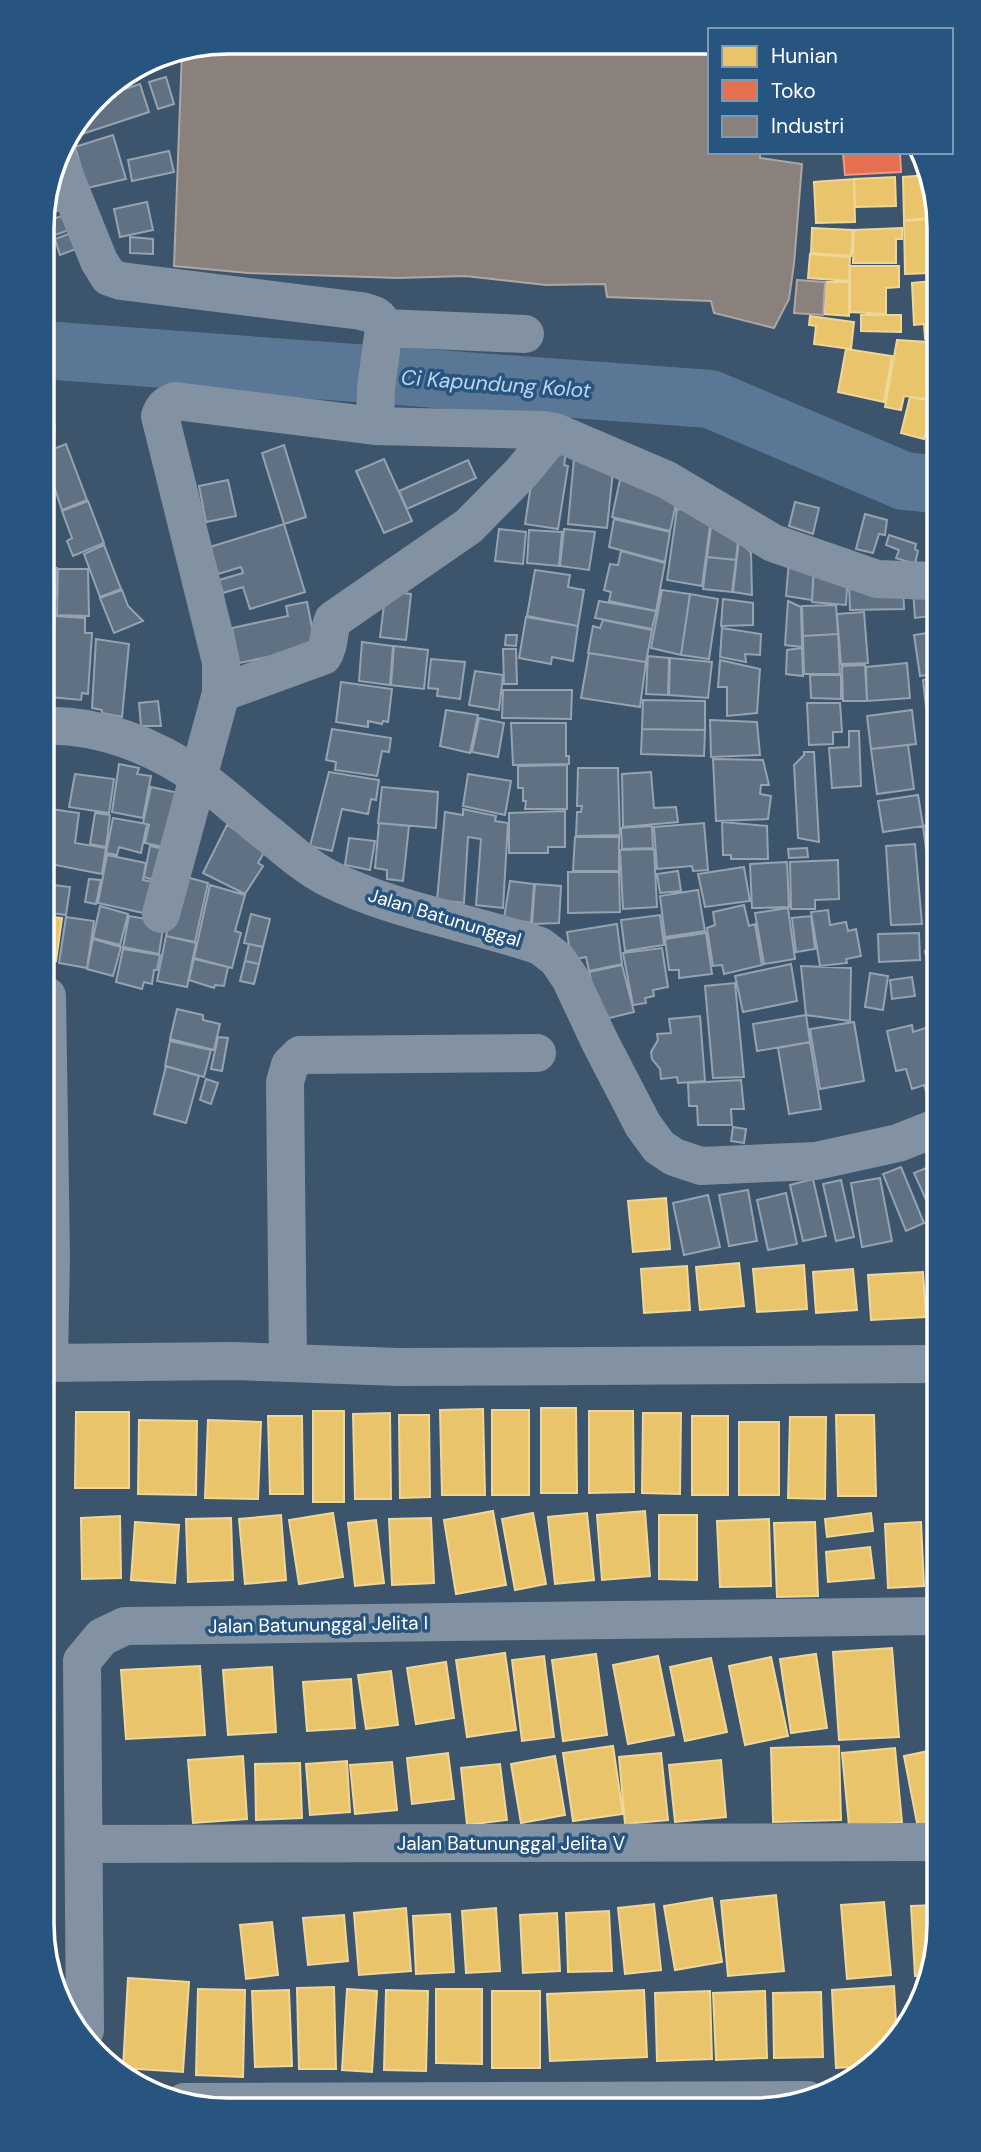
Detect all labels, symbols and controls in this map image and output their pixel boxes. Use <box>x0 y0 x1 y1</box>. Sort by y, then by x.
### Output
legend <box>708 28 953 154</box>
text: Hunian <box>771 42 838 70</box>
text: Toko <box>771 77 816 105</box>
text: Industri <box>771 112 844 140</box>
water label: Ci Kapundung Kolot <box>400 363 593 405</box>
street label: Jalan Batununggal <box>365 882 524 953</box>
street label: Jalan Batununggal Jelita I <box>208 1610 428 1639</box>
street label: Jalan Batununggal Jelita V <box>397 1831 626 1856</box>

